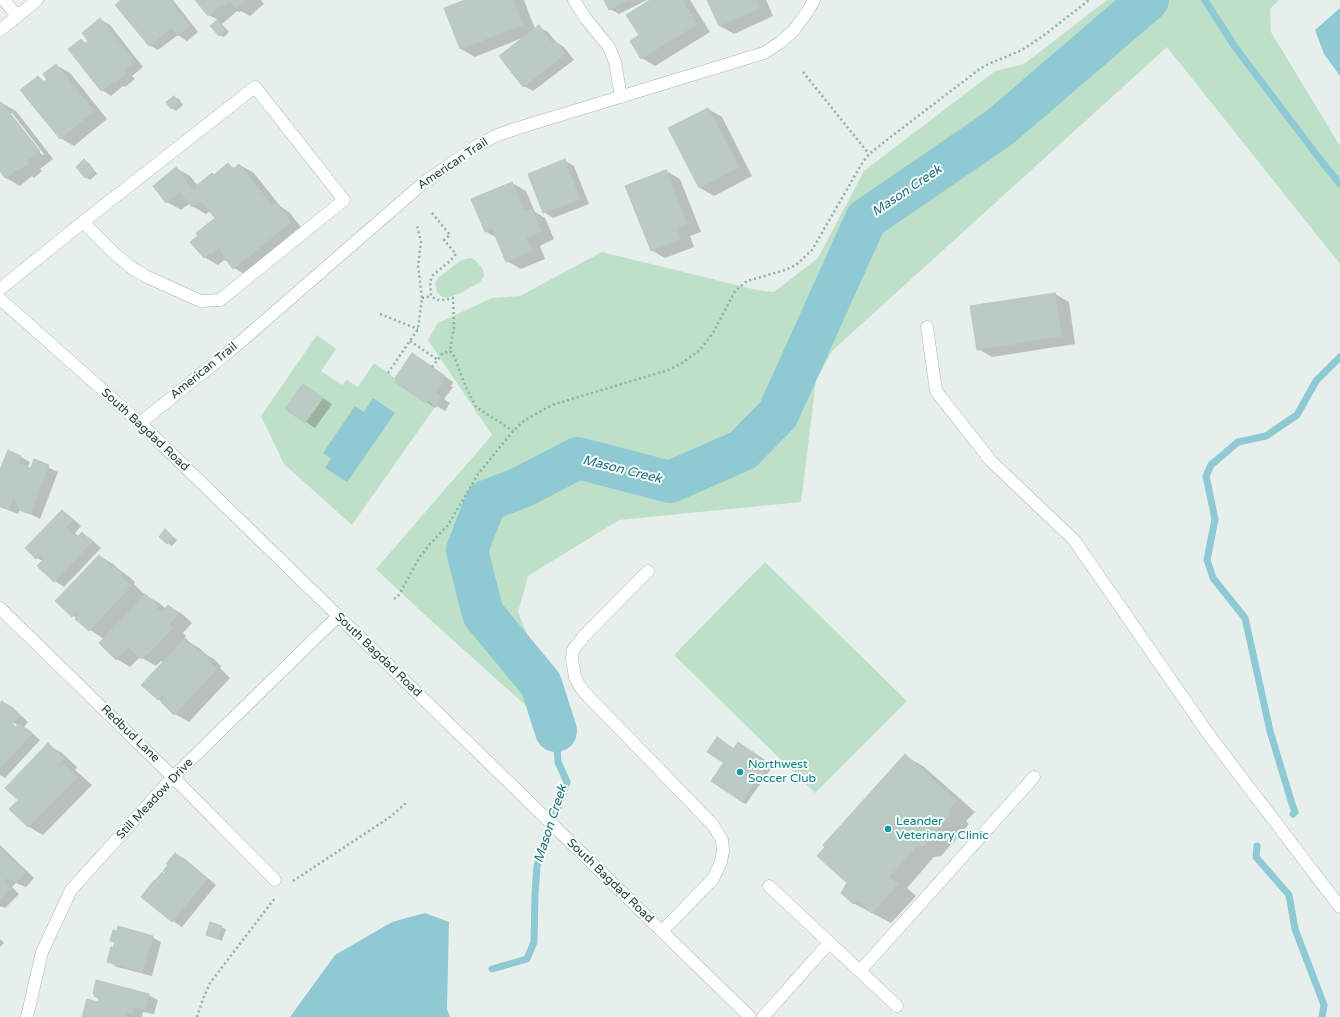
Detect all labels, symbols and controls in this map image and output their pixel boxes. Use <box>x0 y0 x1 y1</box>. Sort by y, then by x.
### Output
street label: American Trail <box>415 135 491 193</box>
water label: Mason Creek <box>869 162 945 220</box>
street label: American Trail <box>168 340 240 402</box>
street label: South Bagdad Road <box>98 386 192 474</box>
water label: Mason Creek <box>581 453 663 487</box>
street label: South Bagdad Road <box>332 610 424 700</box>
street label: Redbud Lane <box>98 702 162 766</box>
street label: Still Meadow Drive <box>114 755 196 843</box>
place label: Northwest Soccer Club <box>748 758 816 786</box>
marker: Northwest Soccer Club <box>735 767 745 777</box>
water label: Mason Creek <box>531 783 571 865</box>
place label: Leander Veterinary Clinic <box>896 815 989 843</box>
marker: Leander Veterinary Clinic <box>883 824 893 834</box>
street label: South Bagdad Road <box>564 836 656 926</box>

